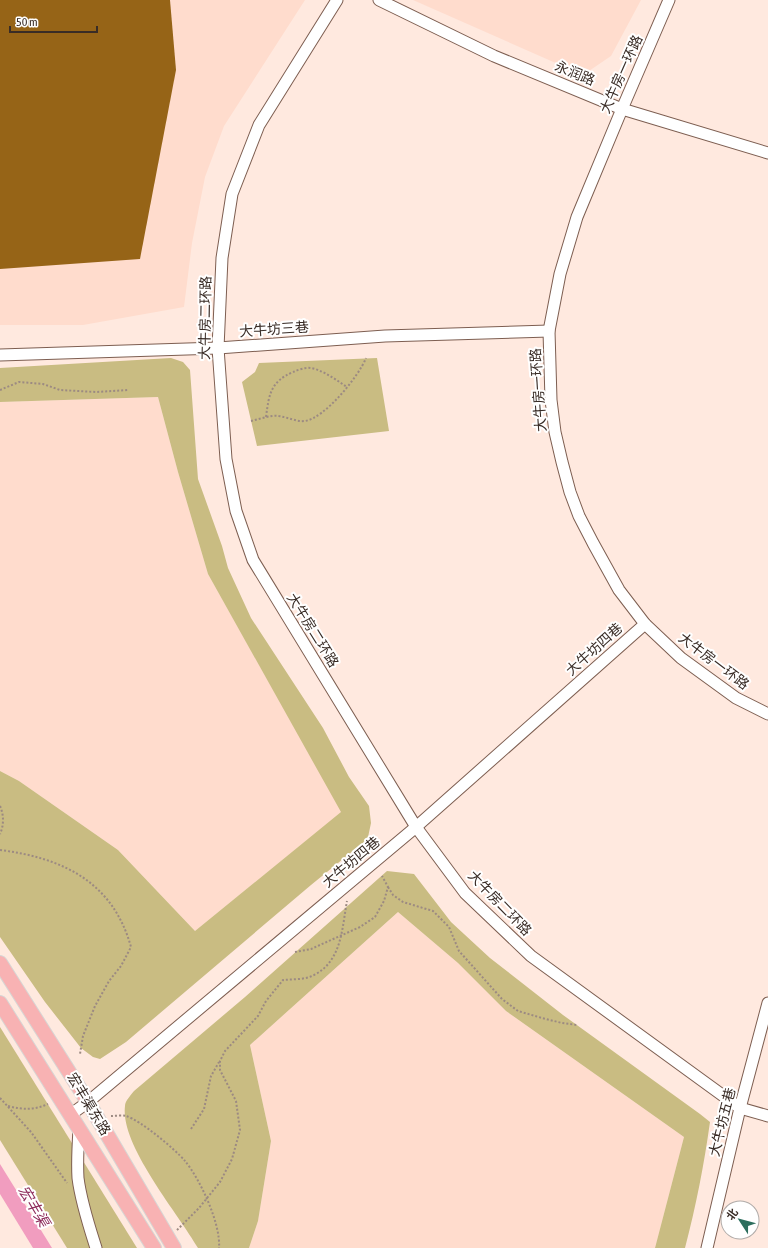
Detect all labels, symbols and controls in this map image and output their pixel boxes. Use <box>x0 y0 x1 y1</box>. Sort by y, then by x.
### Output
scale bar <box>10 8 97 34</box>
text: 50 m <box>16 15 38 29</box>
street label: 大牛房一环路 <box>597 32 645 116</box>
street label: 永润路 <box>553 58 597 88</box>
street label: 大牛房二环路 <box>196 276 214 360</box>
street label: 大牛坊三巷 <box>239 319 309 339</box>
street label: 大牛房一环路 <box>527 348 549 432</box>
street label: 大牛房二环路 <box>284 590 342 670</box>
street label: 大牛坊四巷 <box>563 620 625 678</box>
street label: 大牛房一环路 <box>676 629 752 693</box>
street label: 大牛坊四巷 <box>319 833 383 891</box>
street label: 大牛房二环路 <box>465 867 535 939</box>
street label: 宏丰渠东路 <box>64 1070 114 1138</box>
street label: 大牛坊五巷 <box>706 1086 738 1158</box>
water label: 宏丰渠 <box>15 1182 54 1231</box>
north arrow <box>720 1200 760 1240</box>
text: 北 <box>724 1206 740 1222</box>

